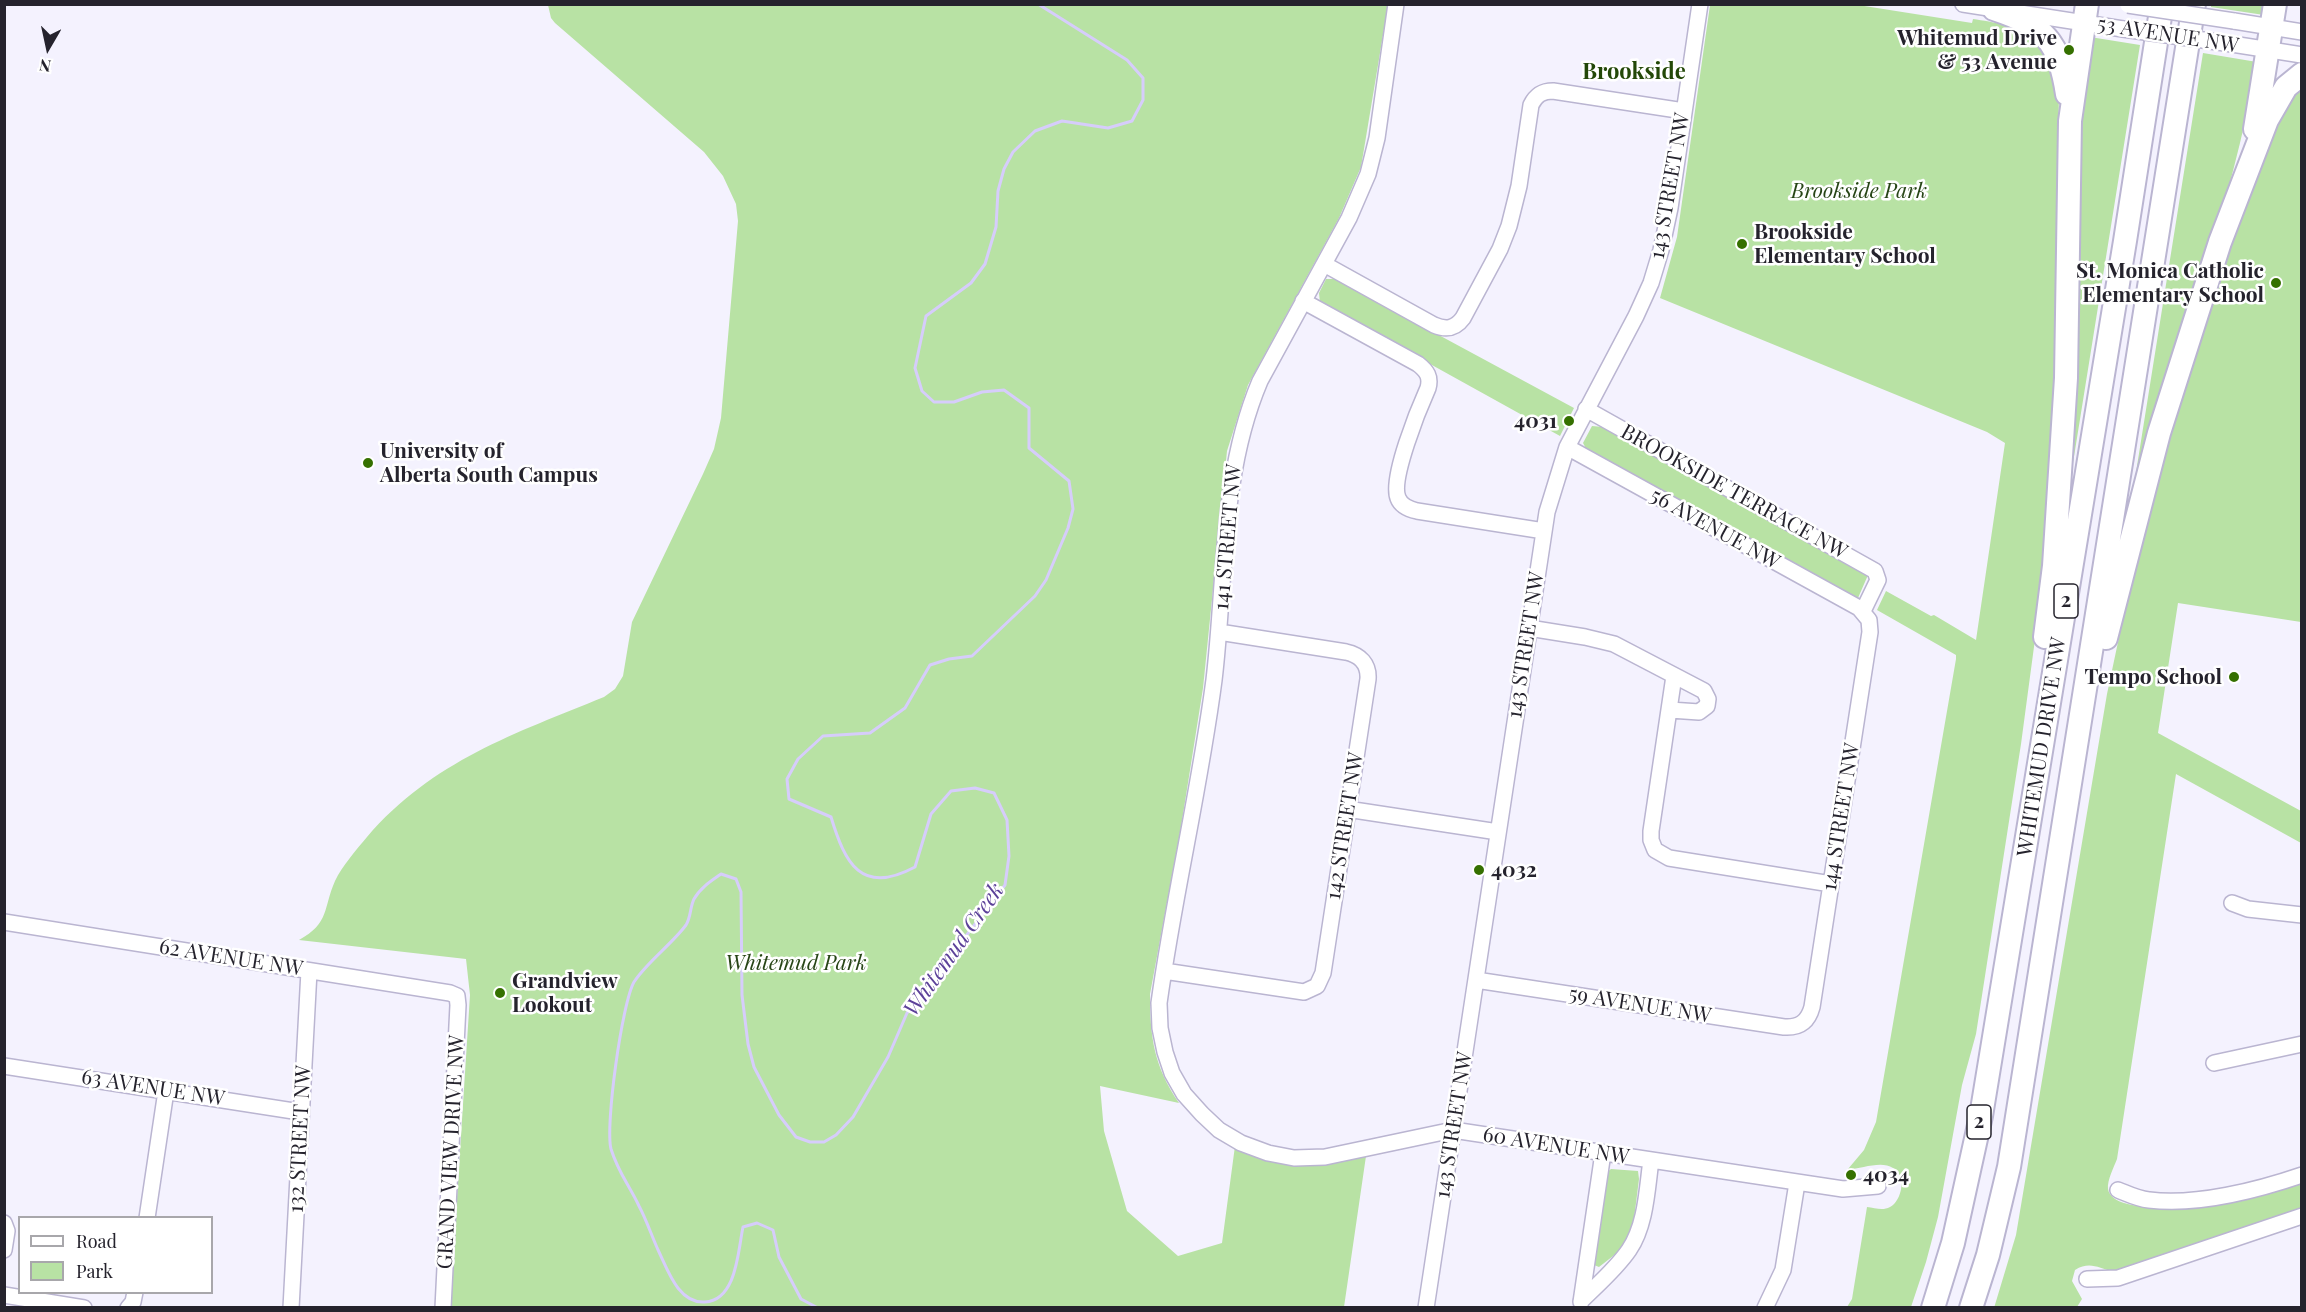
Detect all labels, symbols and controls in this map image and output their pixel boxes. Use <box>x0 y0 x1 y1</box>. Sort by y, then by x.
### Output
street label: 53 AVENUE NW <box>2096 11 2240 59</box>
north arrow <box>18 18 78 78</box>
place label: Whitemud Drive & 53 Avenue <box>1897 25 2057 75</box>
marker: Whitemud Drive & 53 Avenue <box>2062 43 2076 57</box>
text: N <box>38 55 52 78</box>
district label: Brookside <box>1582 59 1686 85</box>
street label: 143 STREET NW <box>1645 111 1695 261</box>
park label: Brookside Park <box>1791 178 1927 204</box>
place label: Brookside Elementary School <box>1754 219 1936 269</box>
marker: Brookside Elementary School <box>1735 237 1749 251</box>
place label: St. Monica Catholic Elementary School <box>2076 258 2264 308</box>
marker: St. Monica Catholic Elementary School <box>2269 276 2283 290</box>
place label: 4031 <box>1514 408 1557 434</box>
marker: 4031 <box>1562 414 1576 428</box>
street label: BROOKSIDE TERRACE NW <box>1616 419 1852 565</box>
place label: University of Alberta South Campus <box>380 438 598 488</box>
marker: University of Alberta South Campus <box>361 456 375 470</box>
street label: 141 STREET NW <box>1209 463 1247 611</box>
street label: 56 AVENUE NW <box>1646 483 1784 575</box>
street label: 143 STREET NW <box>1502 570 1550 720</box>
road number: 2 <box>2054 584 2078 618</box>
street label: WHITEMUD DRIVE NW <box>2012 636 2072 858</box>
place label: Tempo School <box>2085 664 2222 690</box>
marker: Tempo School <box>2227 670 2241 684</box>
street label: 144 STREET NW <box>1817 741 1865 893</box>
street label: 142 STREET NW <box>1321 750 1369 902</box>
place label: 4032 <box>1491 857 1537 883</box>
marker: 4032 <box>1472 863 1486 877</box>
water label: Whitemud Creek <box>898 878 1010 1022</box>
street label: 62 AVENUE NW <box>157 934 305 982</box>
park label: Whitemud Park <box>725 950 867 976</box>
place label: Grandview Lookout <box>512 968 618 1018</box>
street label: 59 AVENUE NW <box>1567 981 1713 1029</box>
marker: Grandview Lookout <box>493 986 507 1000</box>
street label: GRAND VIEW DRIVE NW <box>432 1034 470 1270</box>
street label: 143 STREET NW <box>1430 1050 1478 1200</box>
street label: 63 AVENUE NW <box>80 1064 226 1112</box>
street label: 132 STREET NW <box>284 1065 316 1213</box>
road number: 2 <box>1967 1105 1991 1139</box>
street label: 60 AVENUE NW <box>1481 1122 1631 1170</box>
place label: 4034 <box>1863 1162 1909 1188</box>
marker: 4034 <box>1844 1168 1858 1182</box>
legend <box>18 1216 213 1294</box>
text: Road <box>76 1229 117 1253</box>
text: Park <box>76 1259 113 1283</box>

